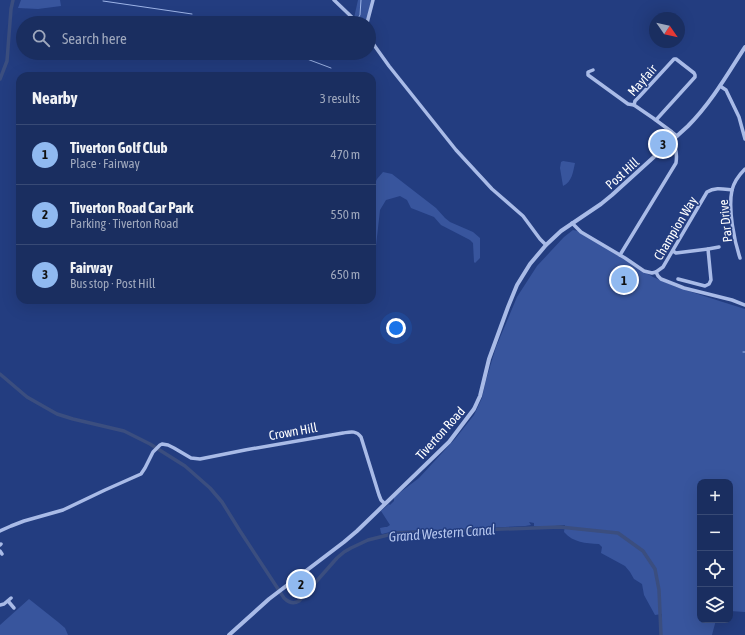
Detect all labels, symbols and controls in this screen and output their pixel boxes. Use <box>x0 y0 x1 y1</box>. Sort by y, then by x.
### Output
north arrow <box>649 12 685 48</box>
search box <box>16 16 376 60</box>
icon: search <box>30 27 52 49</box>
text: Search here <box>62 30 127 47</box>
street label: Mayfair <box>625 61 660 99</box>
text: Nearby <box>32 88 78 108</box>
text: 3 results <box>320 91 360 106</box>
pin: 3 <box>650 129 676 159</box>
text: Tiverton Golf Club <box>70 139 168 156</box>
text: 1 <box>42 147 48 162</box>
text: 470 m <box>331 147 360 162</box>
street label: Post Hill <box>602 154 643 192</box>
text: Place · Fairway <box>70 156 140 171</box>
street label: Champion Way <box>651 193 701 263</box>
text: Tiverton Road Car Park <box>70 199 193 216</box>
street label: Par Drive <box>716 199 735 243</box>
text: 2 <box>42 207 48 222</box>
text: 550 m <box>331 207 360 222</box>
text: Parking · Tiverton Road <box>70 216 178 231</box>
text: Fairway <box>70 259 113 276</box>
pin: 1 <box>611 265 637 295</box>
text: 3 <box>42 267 48 282</box>
text: 650 m <box>331 267 360 282</box>
text: Bus stop · Post Hill <box>70 276 156 291</box>
your location <box>386 318 406 338</box>
street label: Tiverton Road <box>413 404 468 463</box>
street label: Crown Hill <box>268 420 319 443</box>
map controls <box>697 479 733 623</box>
button: + <box>697 479 733 515</box>
button: − <box>697 515 733 551</box>
water label: Grand Western Canal <box>388 521 496 545</box>
button: locate <box>697 551 733 587</box>
pin: 2 <box>288 569 314 599</box>
button: layers <box>697 587 733 623</box>

